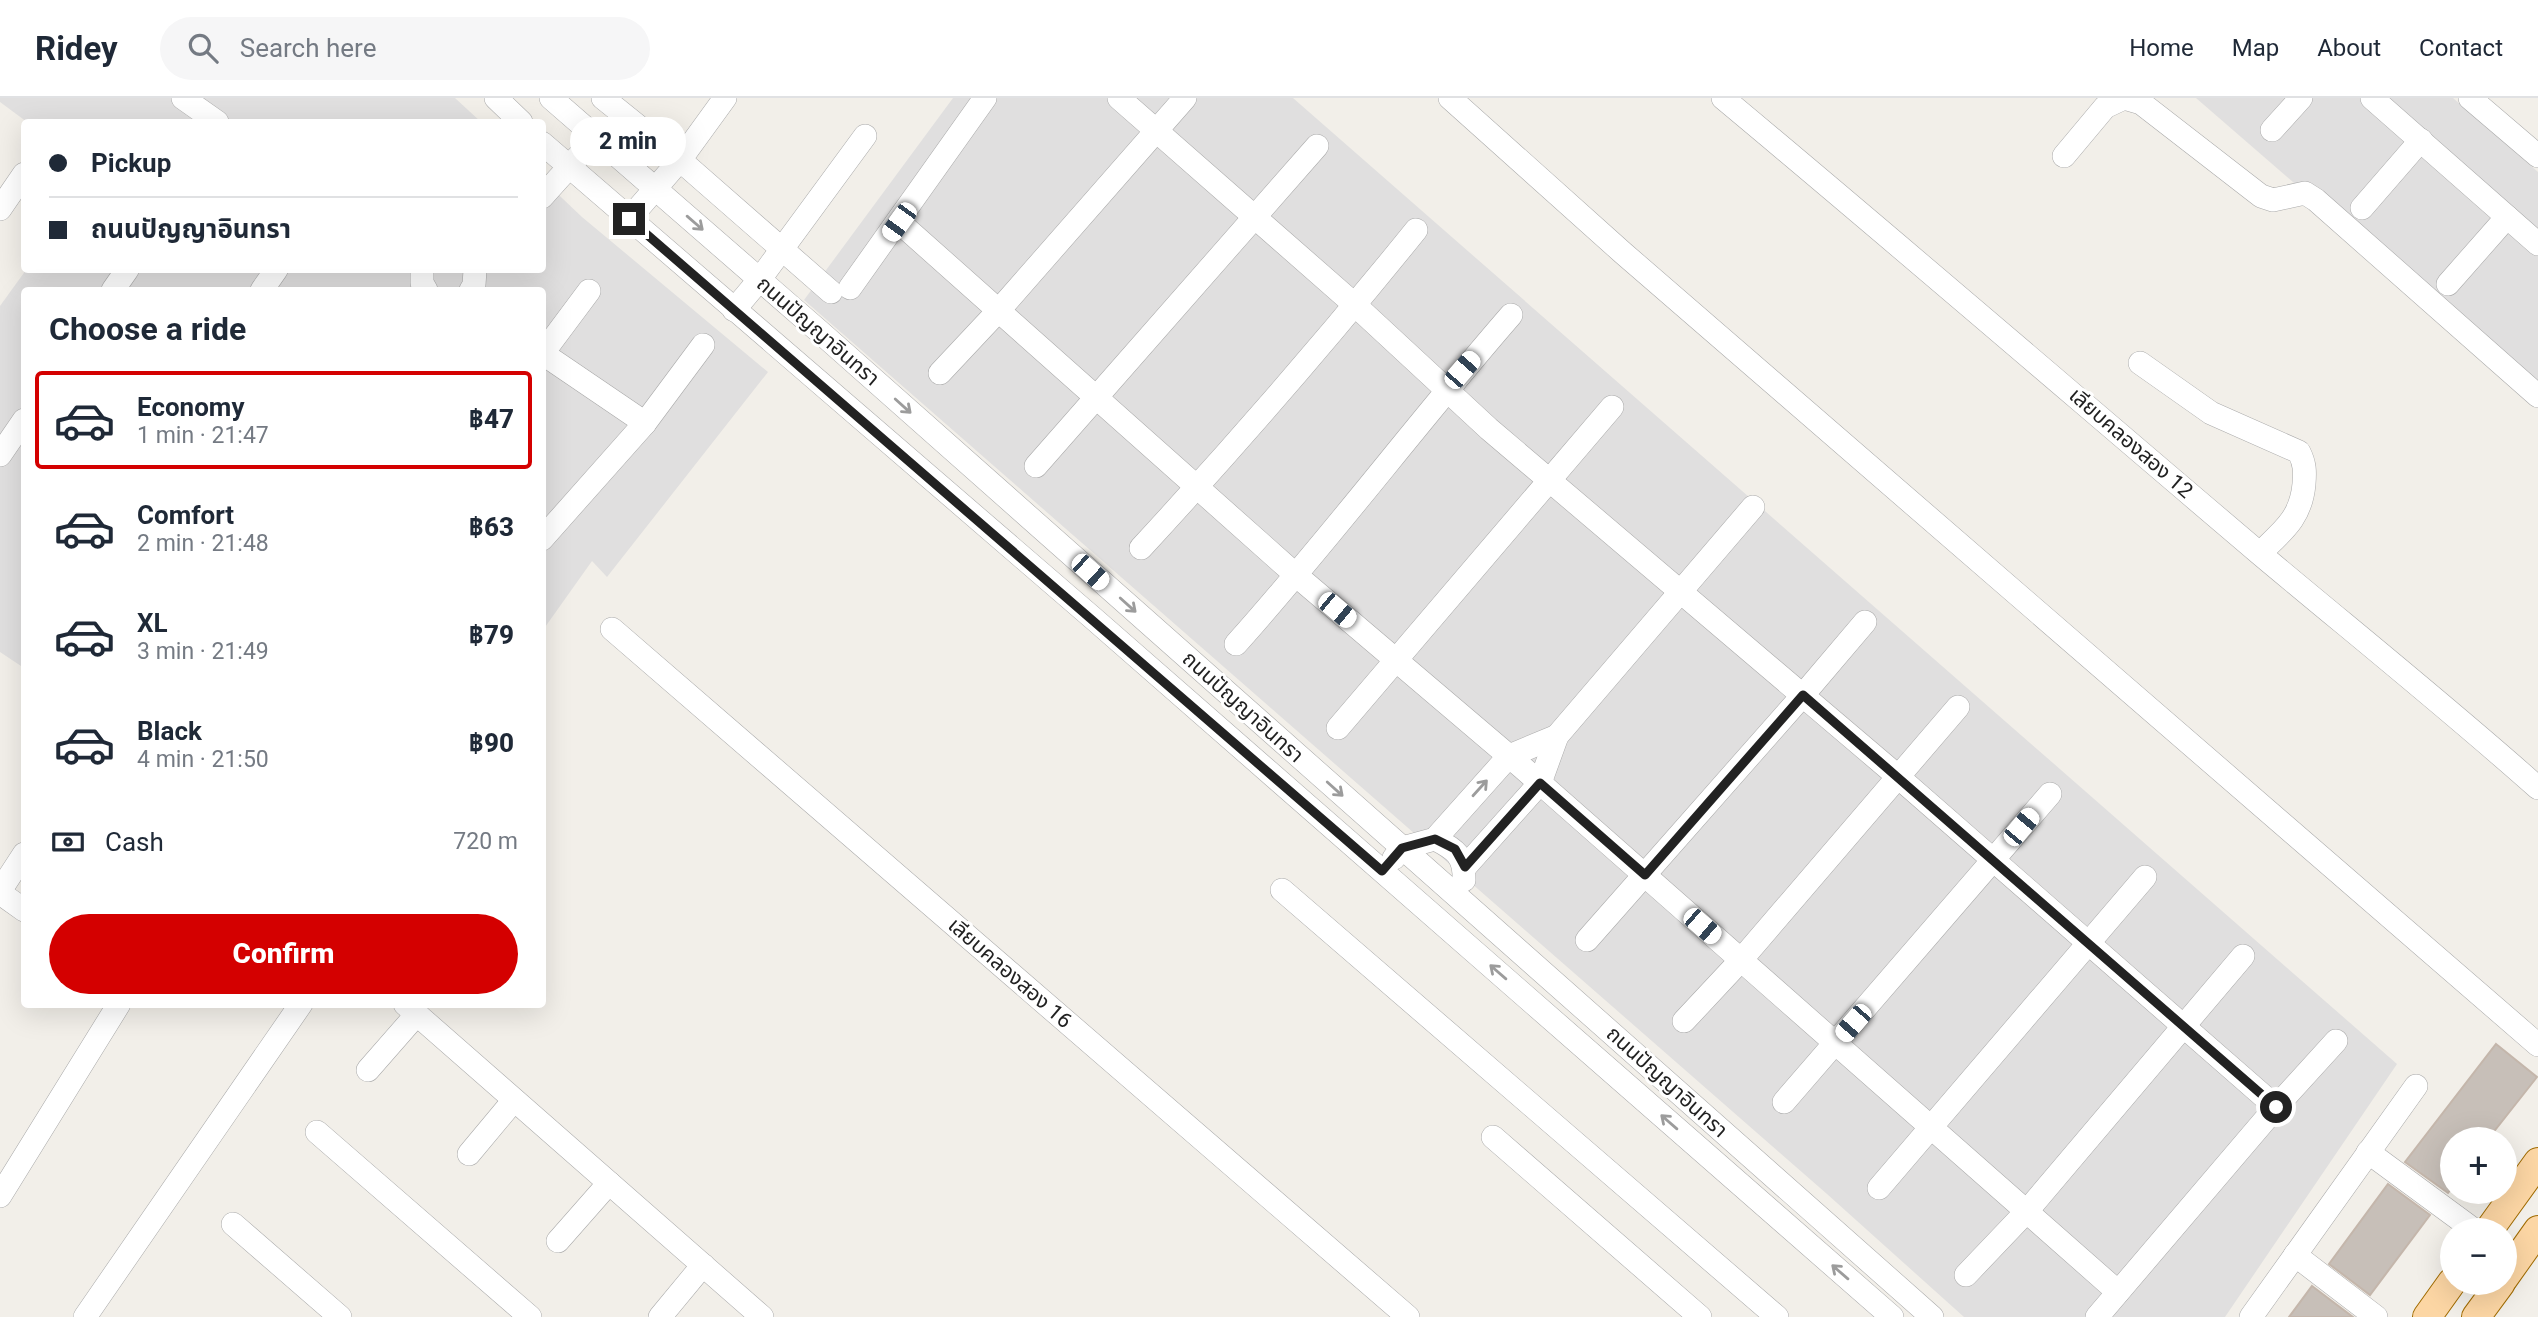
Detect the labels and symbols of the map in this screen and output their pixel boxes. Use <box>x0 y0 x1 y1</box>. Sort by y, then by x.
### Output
callout: 2 min <box>571 117 687 166</box>
car <box>879 199 920 245</box>
route end <box>613 203 645 235</box>
one-way arrow <box>686 215 704 231</box>
street label: ถนนปัญญาอินทรา <box>752 271 884 391</box>
car <box>1441 347 1484 393</box>
street label: เลียบคลองสอง 12 <box>2064 383 2198 503</box>
one-way arrow <box>894 397 911 414</box>
car <box>1068 550 1113 594</box>
car <box>1315 588 1360 632</box>
one-way arrow <box>1119 597 1137 613</box>
street label: ถนนปัญญาอินทรา <box>1178 646 1308 768</box>
one-way arrow <box>1472 779 1488 797</box>
one-way arrow <box>1326 781 1344 797</box>
car <box>2000 804 2043 850</box>
car <box>1680 904 1725 948</box>
street label: เลียบคลองสอง 16 <box>943 913 1077 1033</box>
one-way arrow <box>1490 964 1507 981</box>
car <box>1832 1000 1875 1046</box>
street label: ถนนปัญญาอินทรา <box>1602 1021 1732 1143</box>
route start <box>2260 1091 2292 1123</box>
one-way arrow <box>1660 1114 1678 1130</box>
one-way arrow <box>1832 1264 1850 1280</box>

